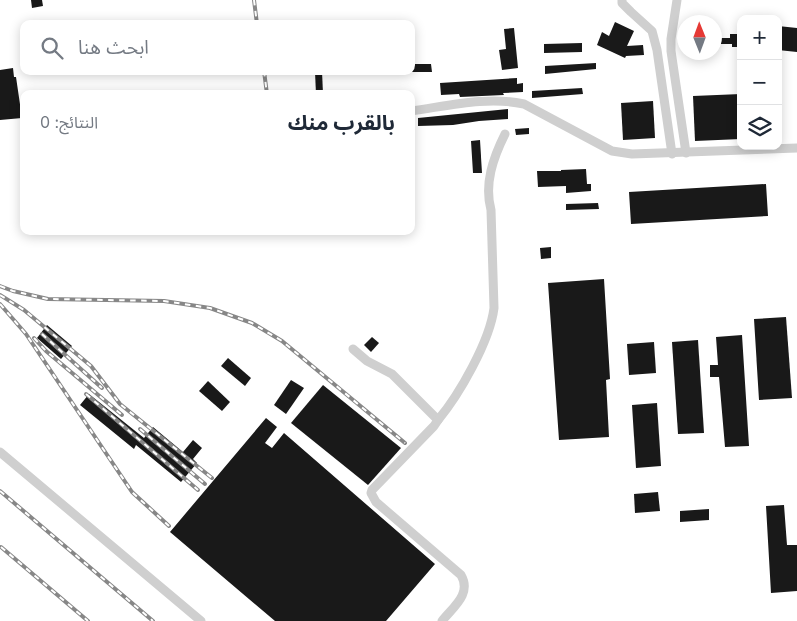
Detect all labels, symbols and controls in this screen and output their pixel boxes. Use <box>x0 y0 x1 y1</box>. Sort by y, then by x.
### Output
north arrow <box>677 15 722 60</box>
map controls <box>737 15 782 150</box>
button: + <box>737 15 782 60</box>
search box <box>20 20 415 75</box>
icon: search <box>38 34 66 62</box>
text: ابحث هنا <box>78 36 149 59</box>
button: − <box>737 60 782 105</box>
button: layers <box>737 105 782 150</box>
text: بالقرب منك <box>288 110 395 135</box>
text: النتائج: 0 <box>40 112 98 132</box>

